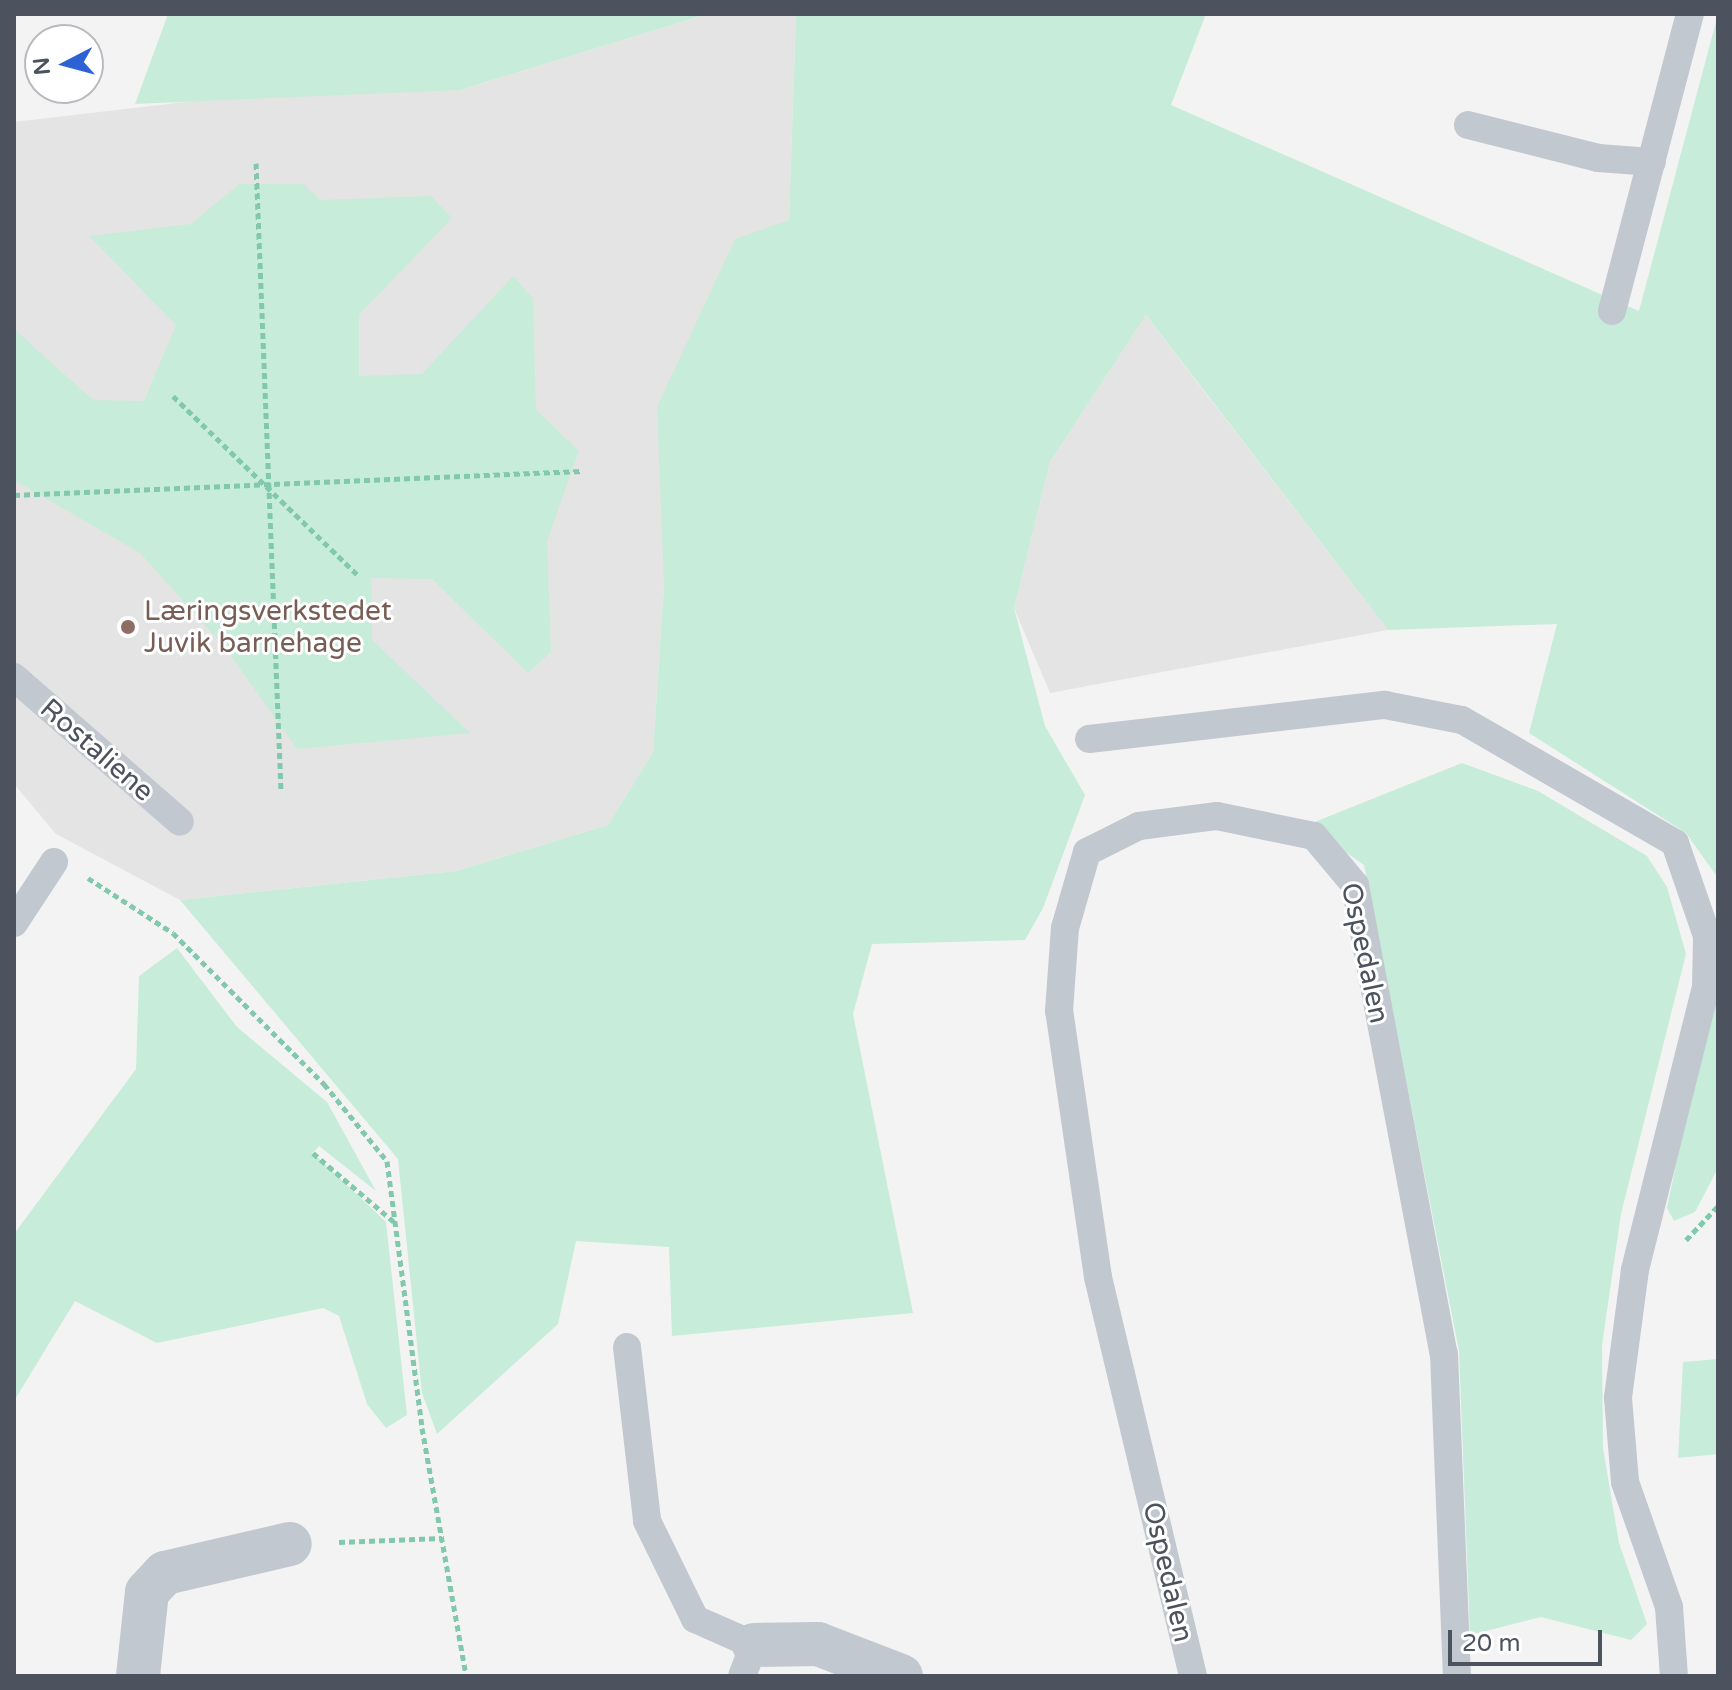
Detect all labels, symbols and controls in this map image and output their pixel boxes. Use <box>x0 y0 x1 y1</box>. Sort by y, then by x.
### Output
north arrow <box>24 24 104 104</box>
text: N <box>28 56 56 76</box>
place label: Læringsverkstedet Juvik barnehage <box>144 594 392 660</box>
marker: Læringsverkstedet Juvik barnehage <box>119 618 137 636</box>
street label: Rostaliene <box>33 692 161 808</box>
street label: Ospedalen <box>1334 880 1396 1026</box>
street label: Ospedalen <box>1136 1499 1200 1645</box>
scale bar <box>1452 1614 1606 1664</box>
text: 20 m <box>1462 1629 1520 1658</box>

